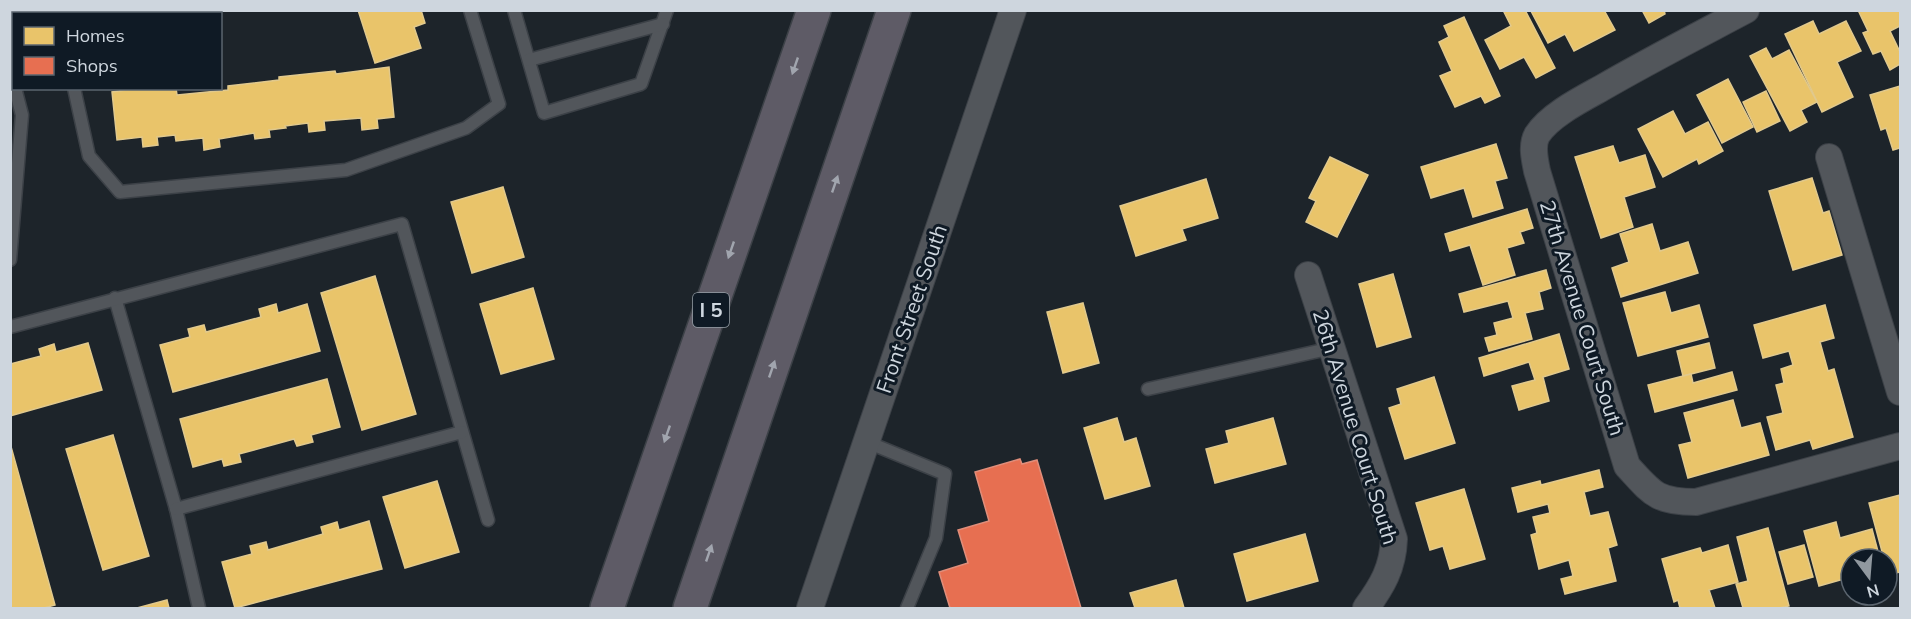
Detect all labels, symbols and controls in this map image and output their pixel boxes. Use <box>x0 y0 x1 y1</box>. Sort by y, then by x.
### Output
legend <box>12 12 222 90</box>
text: Homes <box>66 24 125 47</box>
text: Shops <box>66 54 118 77</box>
one-way arrow <box>789 57 799 75</box>
one-way arrow <box>830 175 840 193</box>
street label: 27th Avenue Court South <box>1535 197 1631 438</box>
street label: Front Street South <box>870 221 952 396</box>
one-way arrow <box>726 241 736 259</box>
road number: I 5 <box>693 293 729 327</box>
street label: 26th Avenue Court South <box>1308 306 1404 547</box>
one-way arrow <box>767 359 777 377</box>
one-way arrow <box>662 425 672 443</box>
one-way arrow <box>705 544 714 562</box>
north arrow <box>1839 547 1899 607</box>
text: N <box>1865 580 1882 603</box>

